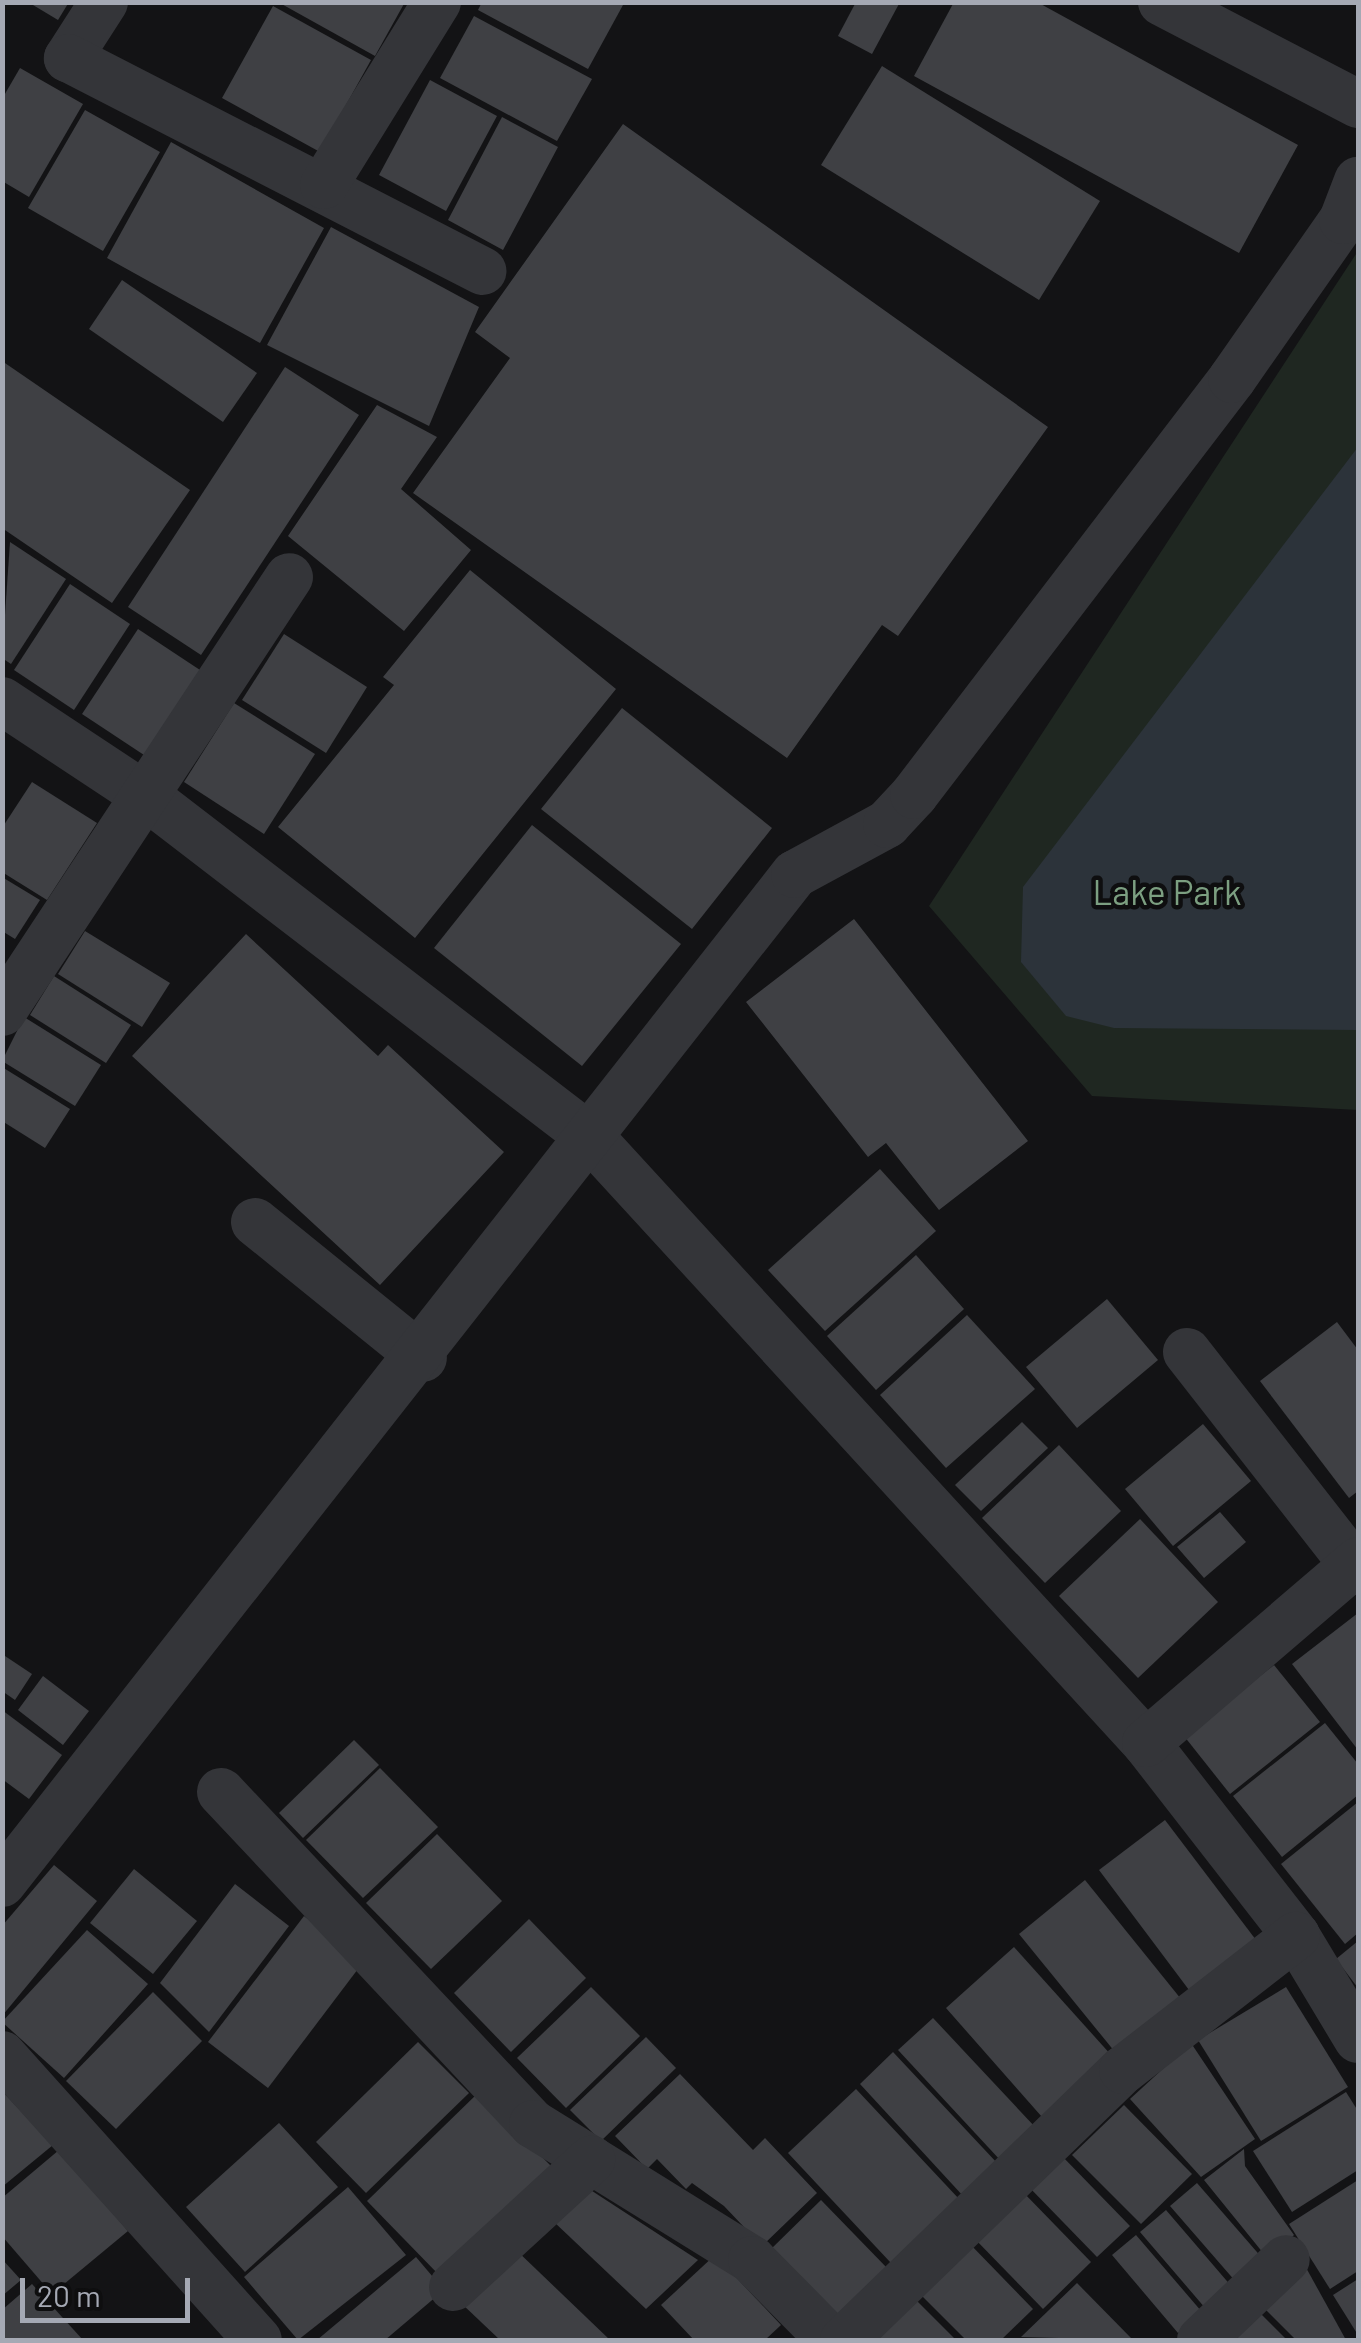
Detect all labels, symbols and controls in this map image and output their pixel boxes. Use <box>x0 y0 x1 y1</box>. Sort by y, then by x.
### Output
park label: Lake Park <box>1092 870 1242 912</box>
scale bar <box>25 2258 195 2320</box>
text: 20 m <box>37 2277 101 2313</box>

